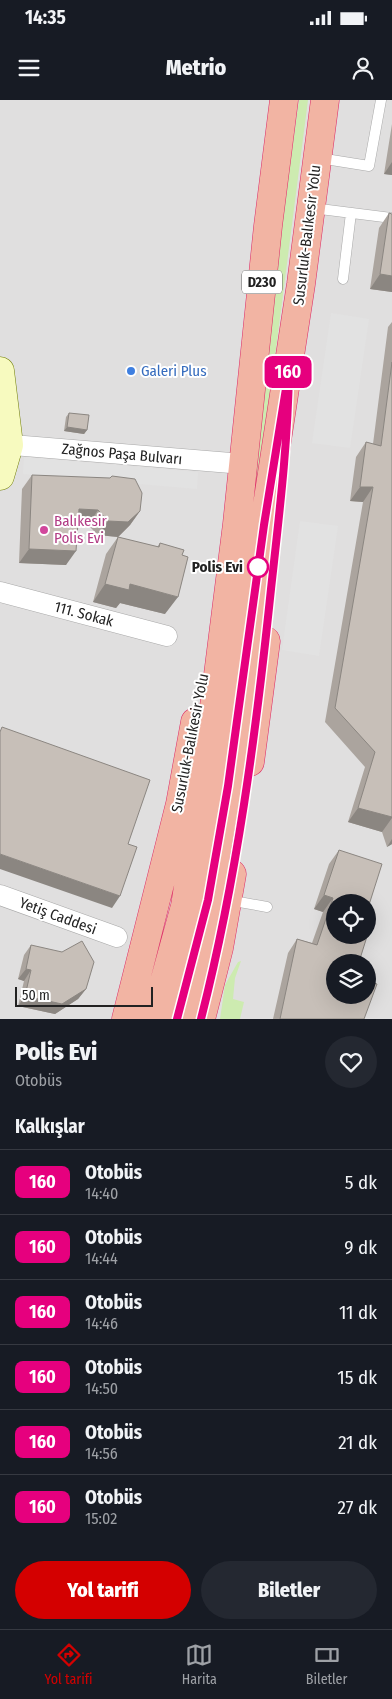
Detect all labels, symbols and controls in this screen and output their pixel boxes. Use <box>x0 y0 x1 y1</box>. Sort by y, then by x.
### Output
text: 14:35 <box>25 6 66 29</box>
icon: menu <box>15 54 43 82</box>
text: Metrio <box>166 54 226 81</box>
icon: person <box>349 54 377 82</box>
street label: Susurluk-Balıkesir Yolu <box>289 164 325 306</box>
road number: D230 <box>242 270 282 293</box>
line badge: 160 <box>259 356 317 388</box>
text: 160 <box>275 361 301 383</box>
place label: Galeri Plus <box>141 362 207 380</box>
marker: Galeri Plus <box>125 365 137 377</box>
street label: Zağnos Paşa Bulvarı <box>61 440 183 468</box>
place label: Balıkesir Polis Evi <box>54 512 108 547</box>
marker: Balıkesir Polis Evi <box>38 524 50 536</box>
marker: Polis Evi <box>247 556 269 578</box>
place label: Polis Evi <box>192 558 243 576</box>
street label: 111. Sokak <box>53 598 115 630</box>
street label: Susurluk-Balıkesir Yolu <box>168 672 212 814</box>
street label: Yetiş Caddesi <box>17 894 99 938</box>
map controls <box>326 894 376 1004</box>
button: locate <box>326 894 376 944</box>
button: layers <box>326 954 376 1004</box>
scale bar <box>15 984 152 1007</box>
text: 50 m <box>22 987 50 1004</box>
button: heart <box>325 1036 377 1088</box>
text: Polis Evi <box>15 1038 97 1066</box>
text: Otobüs <box>15 1071 62 1090</box>
text: Kalkışlar <box>15 1115 85 1138</box>
text: Otobüs <box>85 1161 142 1184</box>
text: 160 <box>29 1171 56 1193</box>
text: 5 dk <box>345 1171 377 1194</box>
text: 14:40 <box>85 1184 118 1203</box>
text: Otobüs <box>85 1226 142 1249</box>
text: 160 <box>29 1236 56 1258</box>
text: 9 dk <box>344 1236 377 1259</box>
text: 14:44 <box>85 1249 118 1268</box>
text: Otobüs <box>85 1291 142 1314</box>
text: 160 <box>29 1301 56 1323</box>
text: 11 dk <box>339 1301 377 1324</box>
text: 14:46 <box>85 1314 118 1333</box>
text: Otobüs <box>85 1356 142 1379</box>
text: 160 <box>29 1366 56 1388</box>
text: 15 dk <box>337 1366 377 1389</box>
text: 14:50 <box>85 1379 118 1398</box>
text: Otobüs <box>85 1421 142 1444</box>
text: 160 <box>29 1431 56 1453</box>
text: 21 dk <box>338 1431 377 1454</box>
text: 14:56 <box>85 1444 118 1463</box>
text: Otobüs <box>85 1486 142 1509</box>
text: 160 <box>29 1496 56 1518</box>
text: 27 dk <box>338 1496 377 1519</box>
text: 15:02 <box>85 1509 117 1528</box>
button: Yol tarifi <box>15 1561 191 1619</box>
button: Biletler <box>201 1561 377 1619</box>
tab: Yol tarifi <box>45 1641 93 1688</box>
tab: Harita <box>182 1641 217 1688</box>
tab: Biletler <box>306 1641 347 1688</box>

